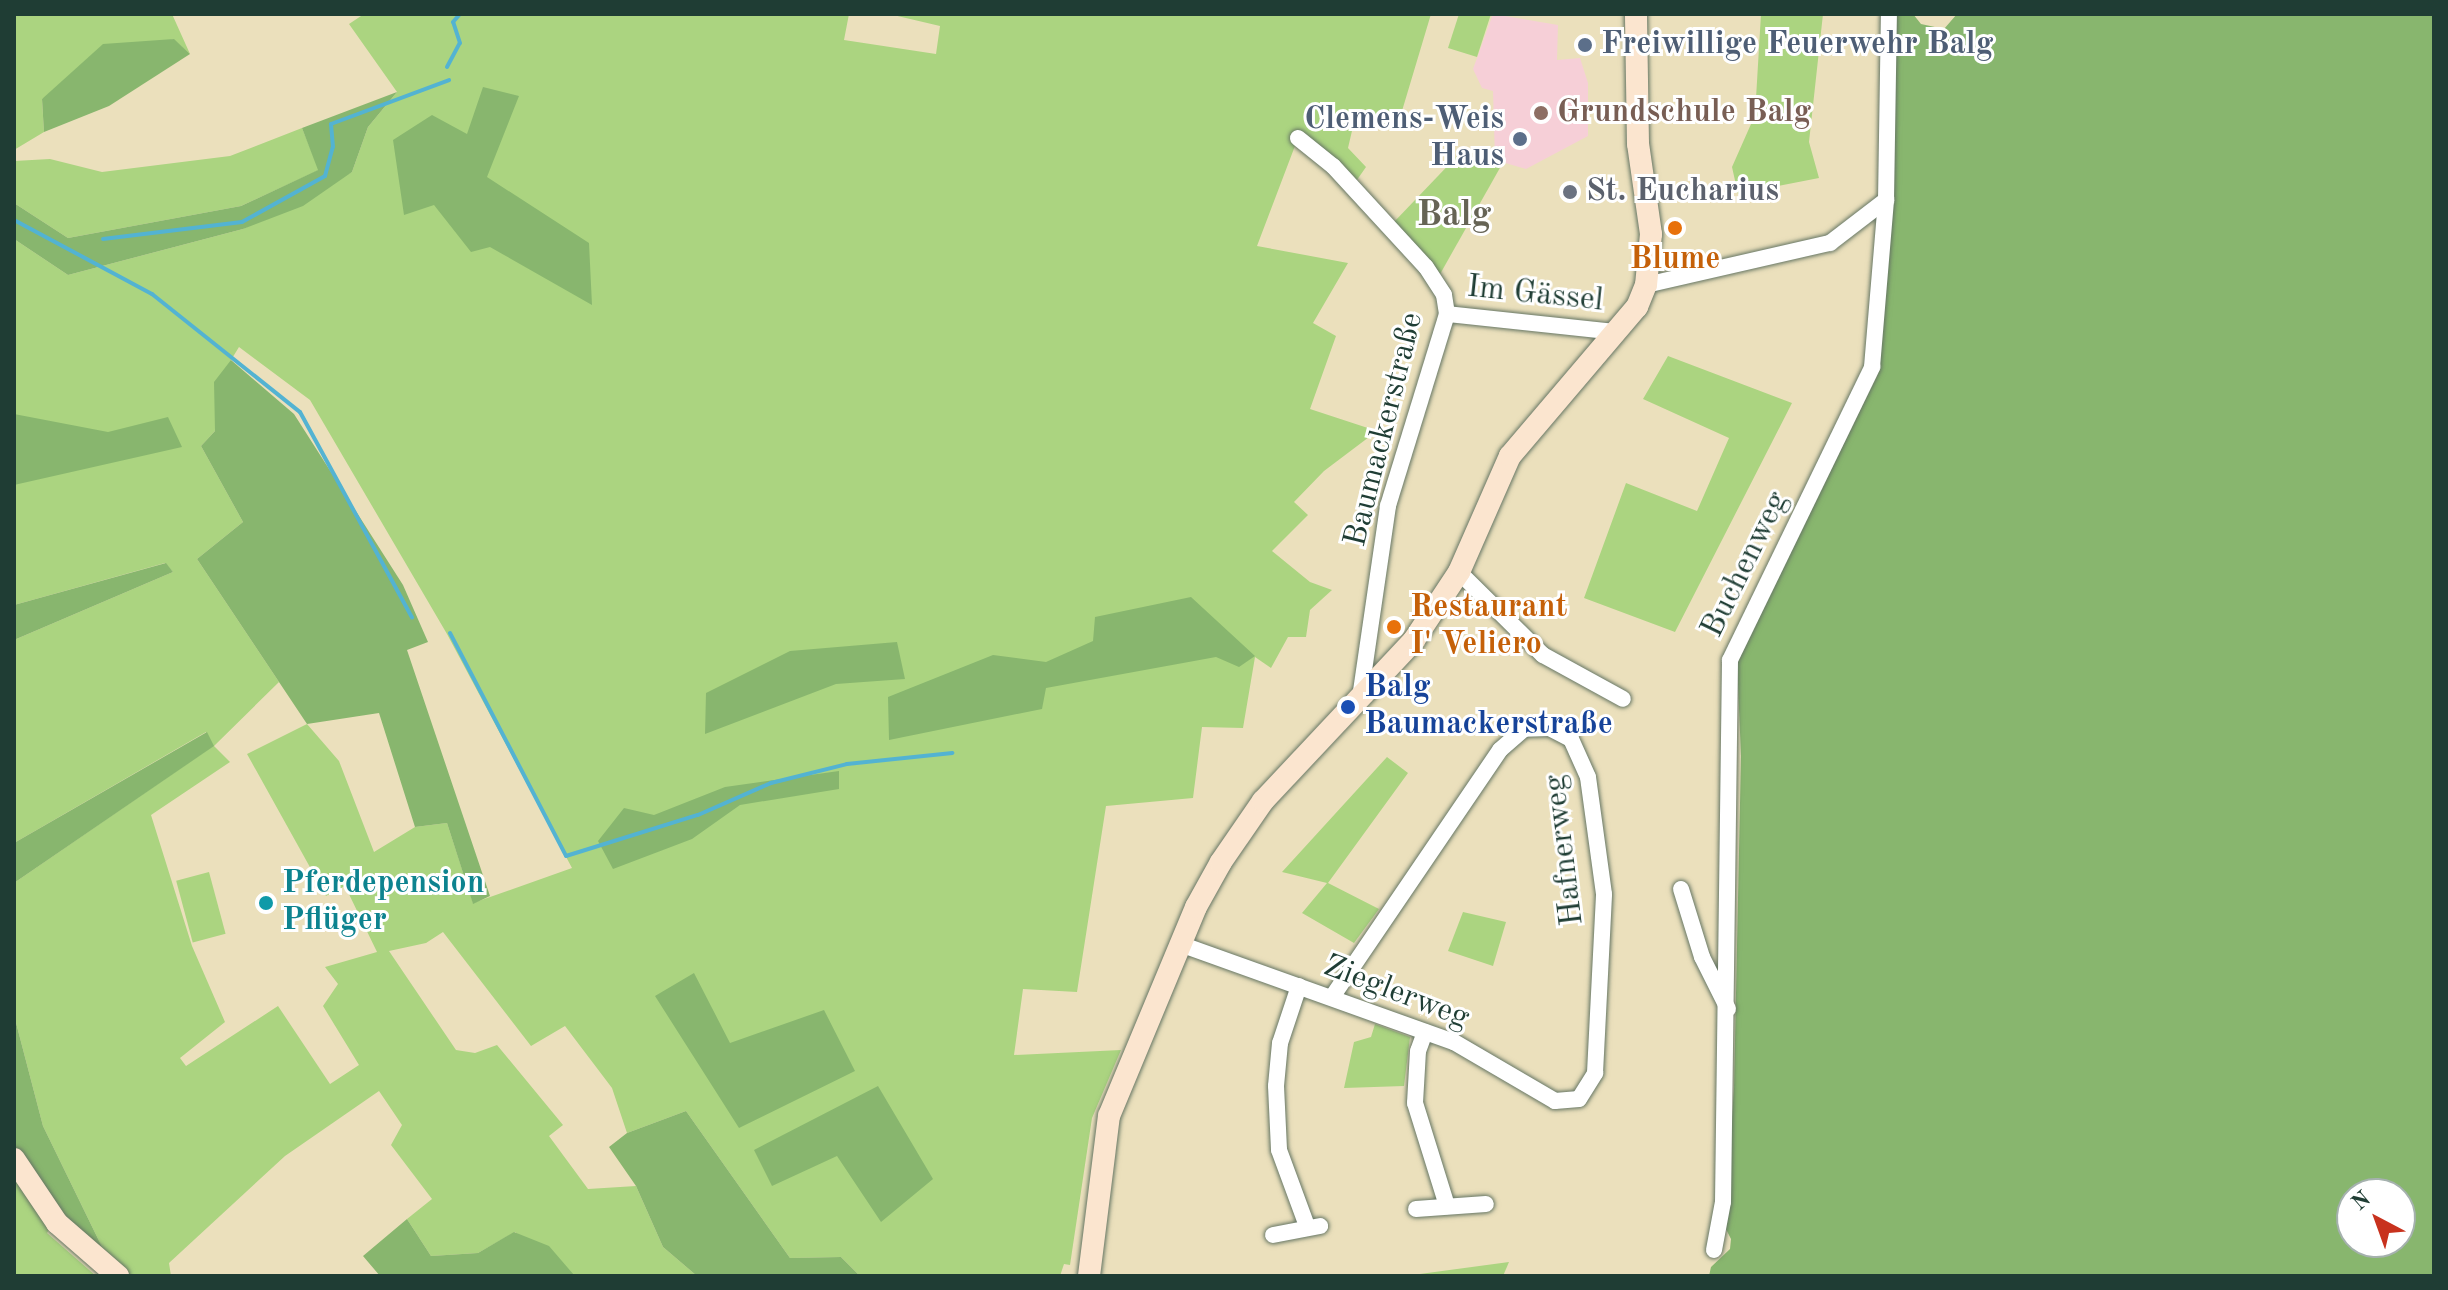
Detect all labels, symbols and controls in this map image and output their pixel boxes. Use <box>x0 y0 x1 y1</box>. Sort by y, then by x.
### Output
place label: Freiwillige Feuerwehr Balg <box>1601 26 1993 64</box>
marker: Freiwillige Feuerwehr Balg <box>1576 36 1594 54</box>
place label: Grundschule Balg <box>1557 94 1811 132</box>
place label: Clemens-Weis Haus <box>1304 102 1504 177</box>
marker: Grundschule Balg <box>1532 104 1550 122</box>
marker: Clemens-Weis Haus <box>1511 130 1529 148</box>
place label: St. Eucharius <box>1586 173 1779 211</box>
marker: St. Eucharius <box>1561 183 1579 201</box>
district label: Balg <box>1417 195 1491 239</box>
marker: Blume <box>1666 219 1684 237</box>
place label: Blume <box>1630 241 1720 279</box>
street label: Im Gässel <box>1465 269 1605 321</box>
street label: Baumackerstraße <box>1337 309 1433 551</box>
street label: Buchenweg <box>1694 486 1798 644</box>
place label: Restaurant I' Veliero <box>1410 590 1567 665</box>
marker: Restaurant I' Veliero <box>1385 618 1403 636</box>
place label: Balg Baumackerstraße <box>1364 670 1613 745</box>
marker: Balg Baumackerstraße <box>1339 698 1357 716</box>
street label: Hafnerweg <box>1537 772 1593 928</box>
place label: Pferdepension Pflüger <box>282 866 484 941</box>
marker: Pferdepension Pflüger <box>257 894 275 912</box>
street label: Zieglerweg <box>1318 948 1474 1038</box>
north arrow <box>2336 1178 2416 1258</box>
text: N <box>2348 1188 2375 1215</box>

